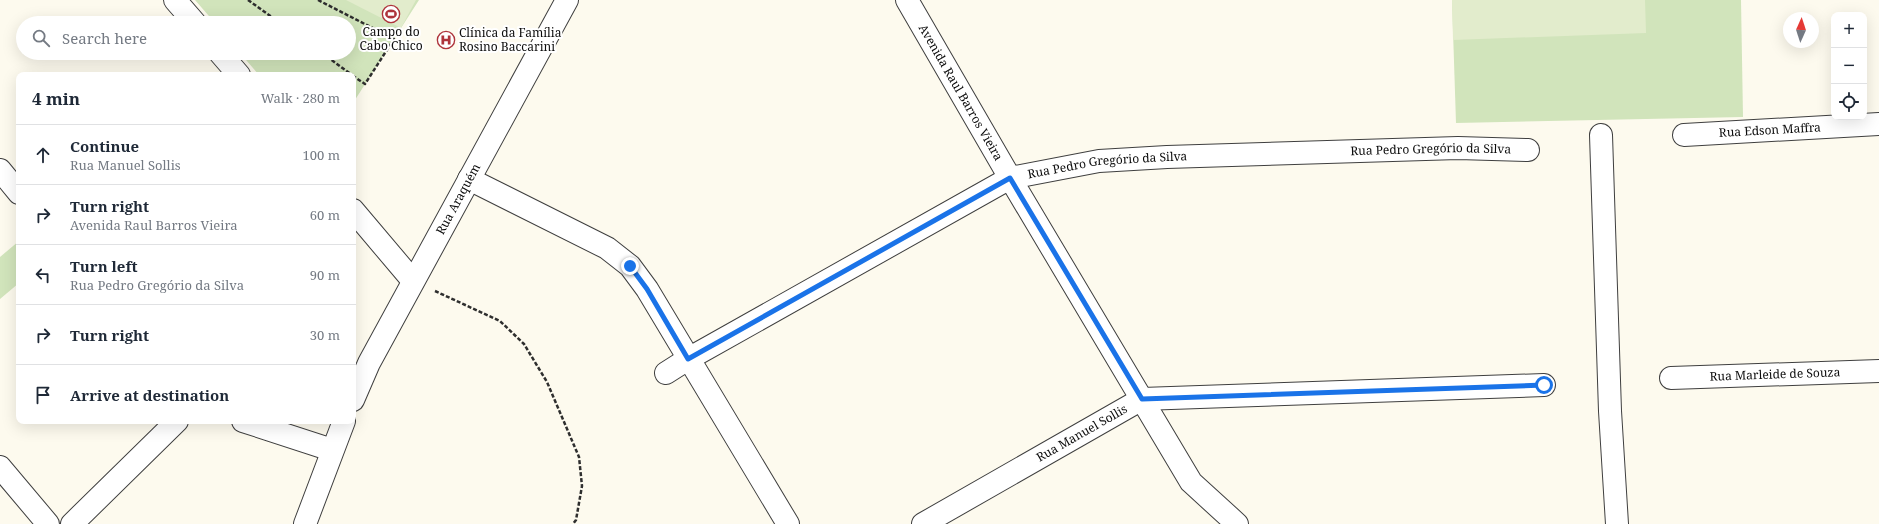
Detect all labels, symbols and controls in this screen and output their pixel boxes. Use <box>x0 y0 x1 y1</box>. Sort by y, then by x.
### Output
sports icon: Campo do Cabo Chico <box>381 4 401 24</box>
north arrow <box>1783 12 1819 48</box>
map controls <box>1831 12 1867 120</box>
button: + <box>1831 12 1867 48</box>
search box <box>16 16 356 60</box>
street label: Avenida Raul Barros Vieira <box>915 21 1007 164</box>
place label: Campo do Cabo Chico <box>359 23 423 54</box>
place label: Clínica da Família Rosino Baccarini <box>459 24 562 55</box>
icon: search <box>30 27 52 49</box>
text: Search here <box>62 28 147 48</box>
hospital icon: Clínica da Família Rosino Baccarini <box>436 30 456 50</box>
button: − <box>1831 48 1867 84</box>
button: locate <box>1831 84 1867 120</box>
text: 4 min <box>32 87 80 110</box>
text: Walk · 280 m <box>261 89 340 107</box>
street label: Rua Edson Maffra <box>1718 118 1822 141</box>
text: Continue <box>70 136 139 156</box>
street label: Rua Pedro Gregório da Silva <box>1350 139 1512 159</box>
icon: ahead <box>32 144 54 166</box>
text: 100 m <box>303 146 340 164</box>
street label: Rua Pedro Gregório da Silva <box>1026 147 1188 182</box>
text: Rua Manuel Sollis <box>70 156 181 174</box>
street label: Rua Araquém <box>432 160 484 238</box>
text: Turn right <box>70 196 149 216</box>
icon: right <box>32 204 54 226</box>
text: 60 m <box>310 206 340 224</box>
text: Avenida Raul Barros Vieira <box>70 216 238 234</box>
text: Turn left <box>70 256 138 276</box>
route end <box>621 257 639 275</box>
icon: left <box>32 264 54 286</box>
text: 90 m <box>310 266 340 284</box>
text: Rua Pedro Gregório da Silva <box>70 276 244 294</box>
icon: right <box>32 324 54 346</box>
text: Turn right <box>70 325 149 345</box>
text: 30 m <box>310 326 340 344</box>
street label: Rua Marleide de Souza <box>1709 363 1841 385</box>
route start <box>1535 376 1553 394</box>
icon: arrive <box>32 384 54 406</box>
text: Arrive at destination <box>70 385 229 405</box>
street label: Rua Manuel Sollis <box>1033 400 1130 466</box>

